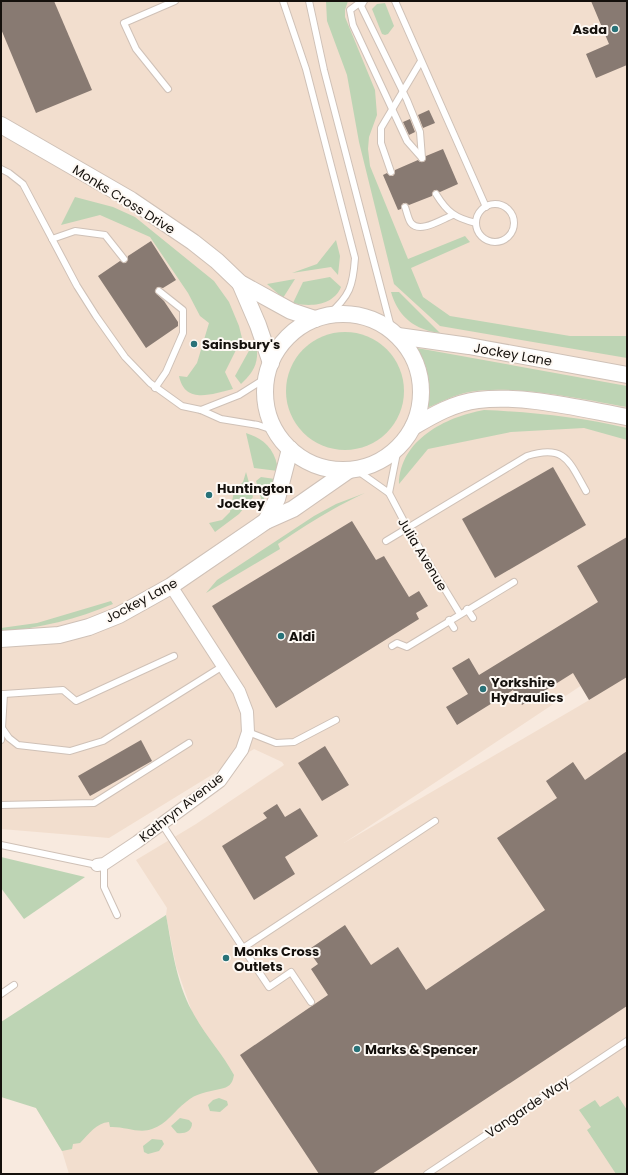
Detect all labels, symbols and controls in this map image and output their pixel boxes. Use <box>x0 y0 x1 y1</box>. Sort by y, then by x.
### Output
place label: Asda <box>573 20 607 39</box>
marker: Asda <box>610 24 620 34</box>
street label: Monks Cross Drive <box>69 160 179 239</box>
place label: Sainsbury's <box>202 335 280 354</box>
street label: Jockey Lane <box>472 338 554 371</box>
marker: Sainsbury's <box>189 339 199 349</box>
place label: Huntington Jockey <box>217 479 293 513</box>
marker: Huntington Jockey <box>204 490 214 500</box>
street label: Julia Avenue <box>393 514 452 595</box>
street label: Jockey Lane <box>102 573 181 627</box>
place label: Aldi <box>289 627 315 646</box>
marker: Aldi <box>276 631 286 641</box>
place label: Yorkshire Hydraulics <box>491 673 564 707</box>
marker: Yorkshire Hydraulics <box>478 684 488 694</box>
street label: Kathryn Avenue <box>135 768 228 846</box>
place label: Monks Cross Outlets <box>234 942 319 976</box>
marker: Monks Cross Outlets <box>221 953 231 963</box>
place label: Marks & Spencer <box>365 1040 478 1059</box>
marker: Marks & Spencer <box>352 1044 362 1054</box>
street label: Vangarde Way <box>482 1072 574 1143</box>

